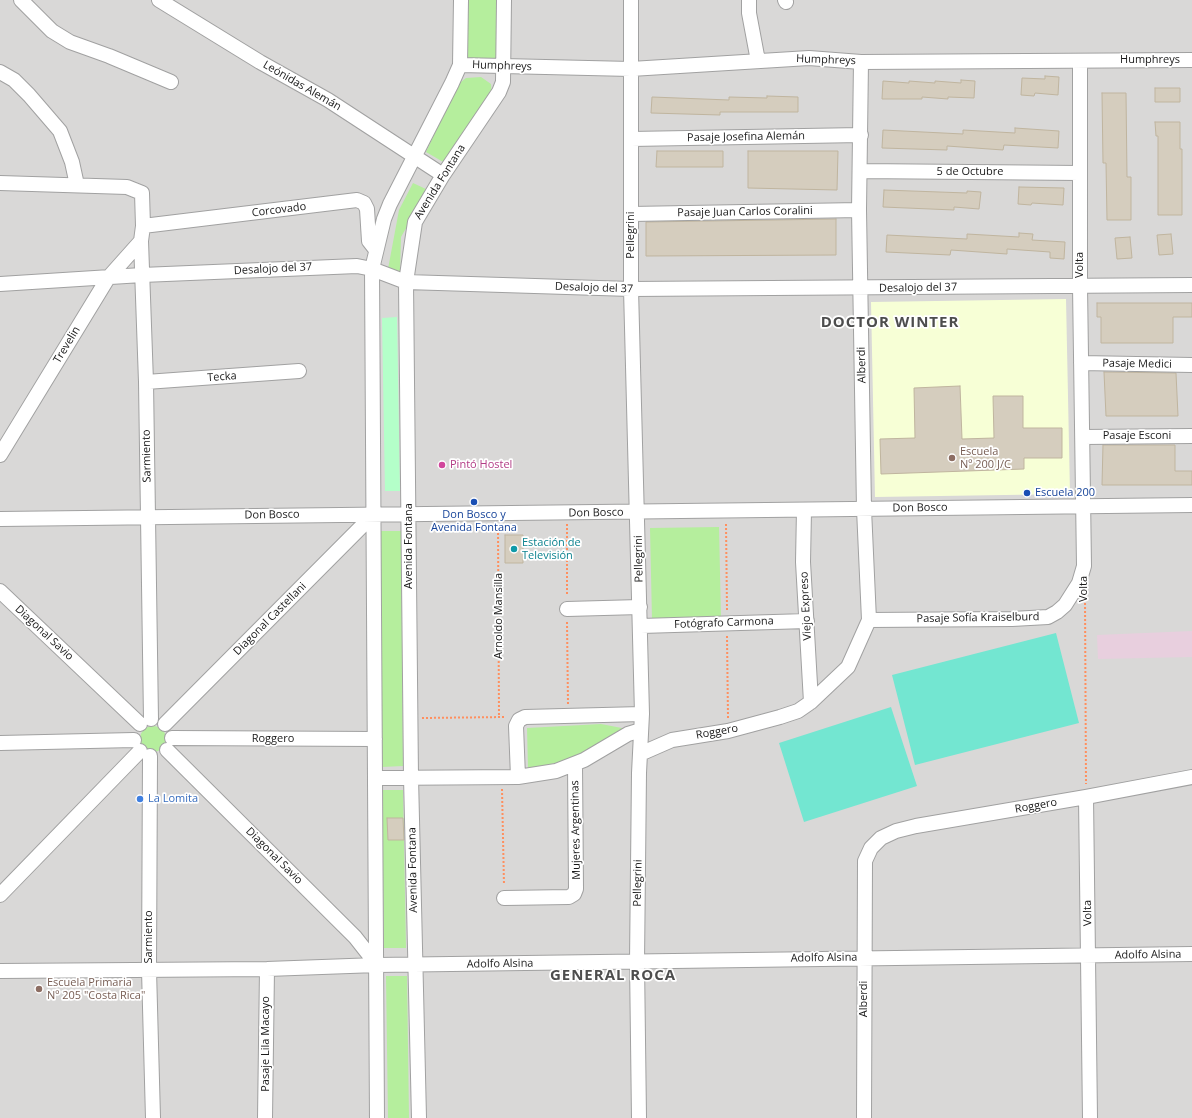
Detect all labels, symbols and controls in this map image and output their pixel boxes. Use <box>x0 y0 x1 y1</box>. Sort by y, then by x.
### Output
street label: Humphreys <box>796 52 856 68</box>
street label: Humphreys <box>1120 53 1180 67</box>
street label: Leónidas Alemán <box>261 58 343 114</box>
street label: Humphreys <box>472 58 532 74</box>
street label: Pasaje Josefina Alemán <box>687 129 805 145</box>
street label: Avenida Fontana <box>412 142 468 222</box>
street label: 5 de Octubre <box>937 165 1003 179</box>
street label: Corcovado <box>251 200 307 220</box>
street label: Pasaje Juan Carlos Coralini <box>677 204 813 220</box>
street label: Pellegrini <box>624 211 638 259</box>
street label: Volta <box>1073 252 1087 278</box>
street label: Desalojo del 37 <box>234 260 312 278</box>
street label: Desalojo del 37 <box>555 280 633 296</box>
street label: Desalojo del 37 <box>879 281 957 295</box>
district label: DOCTOR WINTER <box>821 314 959 332</box>
street label: Trevelin <box>51 324 83 366</box>
street label: Alberdi <box>855 347 869 383</box>
street label: Pasaje Medici <box>1102 357 1172 371</box>
street label: Tecka <box>207 369 237 385</box>
street label: Sarmiento <box>140 429 154 483</box>
street label: Pasaje Esconi <box>1103 429 1171 443</box>
place label: Escuela Nº 200 J/C <box>960 445 1011 471</box>
marker: Escuela Nº 200 J/C <box>947 453 957 463</box>
place label: Pintó Hostel <box>450 458 512 472</box>
marker: Pintó Hostel <box>437 460 447 470</box>
place label: Escuela 200 <box>1035 486 1095 500</box>
marker: Escuela 200 <box>1022 488 1032 498</box>
marker: Don Bosco y Avenida Fontana <box>469 497 479 507</box>
street label: Don Bosco <box>892 501 948 515</box>
street label: Avenida Fontana <box>402 503 416 589</box>
street label: Don Bosco <box>568 506 624 520</box>
street label: Don Bosco <box>244 508 300 522</box>
place label: Don Bosco y Avenida Fontana <box>431 508 517 534</box>
street label: Pellegrini <box>632 535 646 583</box>
place label: Estación de Televisión <box>522 536 581 562</box>
marker: Estación de Televisión <box>509 544 519 554</box>
street label: Viejo Expreso <box>798 571 814 641</box>
street label: Arnoldo Mansilla <box>492 573 506 659</box>
street label: Volta <box>1077 576 1091 602</box>
street label: Diagonal Castellani <box>231 580 309 658</box>
street label: Diagonal Savio <box>12 603 76 663</box>
street label: Pasaje Sofía Kraiselburd <box>916 610 1040 626</box>
street label: Fotógrafo Carmona <box>674 615 774 631</box>
street label: Roggero <box>695 722 739 742</box>
street label: Roggero <box>252 732 294 746</box>
street label: Mujeres Argentinas <box>569 780 583 880</box>
place label: La Lomita <box>148 792 198 806</box>
marker: La Lomita <box>135 794 145 804</box>
street label: Roggero <box>1014 796 1058 816</box>
street label: Diagonal Savio <box>243 825 305 887</box>
street label: Avenida Fontana <box>406 827 420 913</box>
street label: Pellegrini <box>631 859 645 907</box>
street label: Volta <box>1081 900 1095 926</box>
street label: Sarmiento <box>142 910 156 964</box>
street label: Adolfo Alsina <box>1114 948 1182 962</box>
street label: Adolfo Alsina <box>790 951 858 965</box>
street label: Adolfo Alsina <box>466 957 534 971</box>
district label: GENERAL ROCA <box>550 967 676 985</box>
place label: Escuela Primaria Nº 205 "Costa Rica" <box>47 976 145 1002</box>
street label: Alberdi <box>857 981 871 1017</box>
marker: Escuela Primaria Nº 205 "Costa Rica" <box>34 984 44 994</box>
street label: Pasaje Lila Macayo <box>259 996 273 1092</box>

